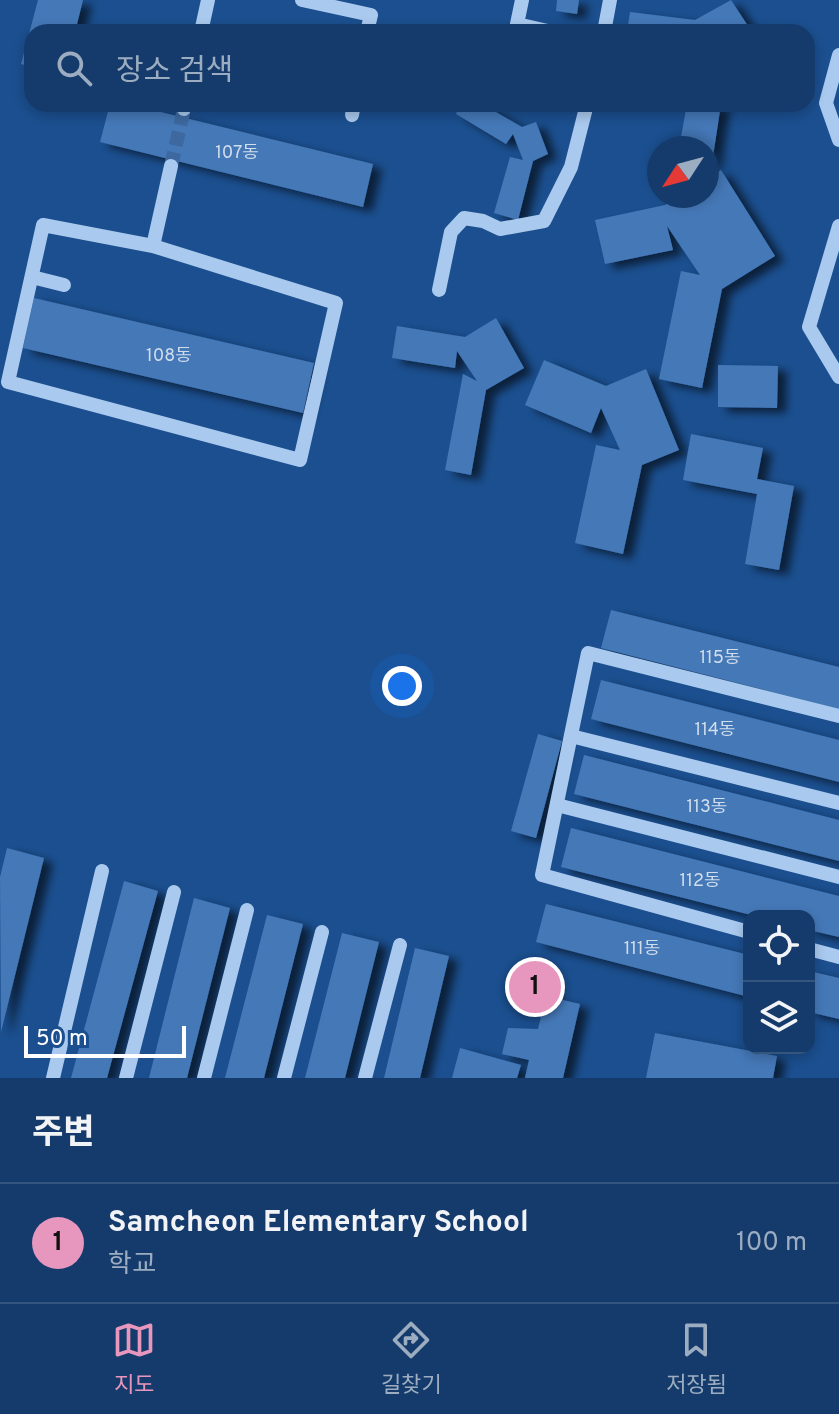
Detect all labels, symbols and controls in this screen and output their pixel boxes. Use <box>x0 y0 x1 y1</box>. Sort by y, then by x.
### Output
search box <box>24 24 815 112</box>
icon: search <box>52 46 96 90</box>
text: 장소 검색 <box>116 54 233 91</box>
north arrow <box>647 136 719 208</box>
house number: 107동 <box>215 142 259 165</box>
house number: 108동 <box>146 345 192 368</box>
house number: 115동 <box>699 647 741 670</box>
your location <box>382 666 422 706</box>
house number: 114동 <box>695 719 735 742</box>
house number: 113동 <box>687 796 727 819</box>
house number: 112동 <box>679 870 721 893</box>
map controls <box>743 910 815 1054</box>
button: locate <box>743 910 815 982</box>
house number: 111동 <box>624 938 660 961</box>
pin: 1 <box>509 957 561 1017</box>
button: layers <box>743 982 815 1054</box>
scale bar <box>24 1022 186 1058</box>
text: 50 m <box>36 1026 88 1053</box>
text: 주변 <box>32 1113 95 1156</box>
text: Samcheon Elementary School <box>108 1205 529 1242</box>
text: 1 <box>53 1227 63 1260</box>
text: 100 m <box>736 1227 807 1260</box>
text: 학교 <box>108 1249 156 1282</box>
tab: 지도 <box>112 1318 156 1400</box>
tab: 길찾기 <box>381 1318 441 1400</box>
tab: 저장됨 <box>666 1318 727 1400</box>

